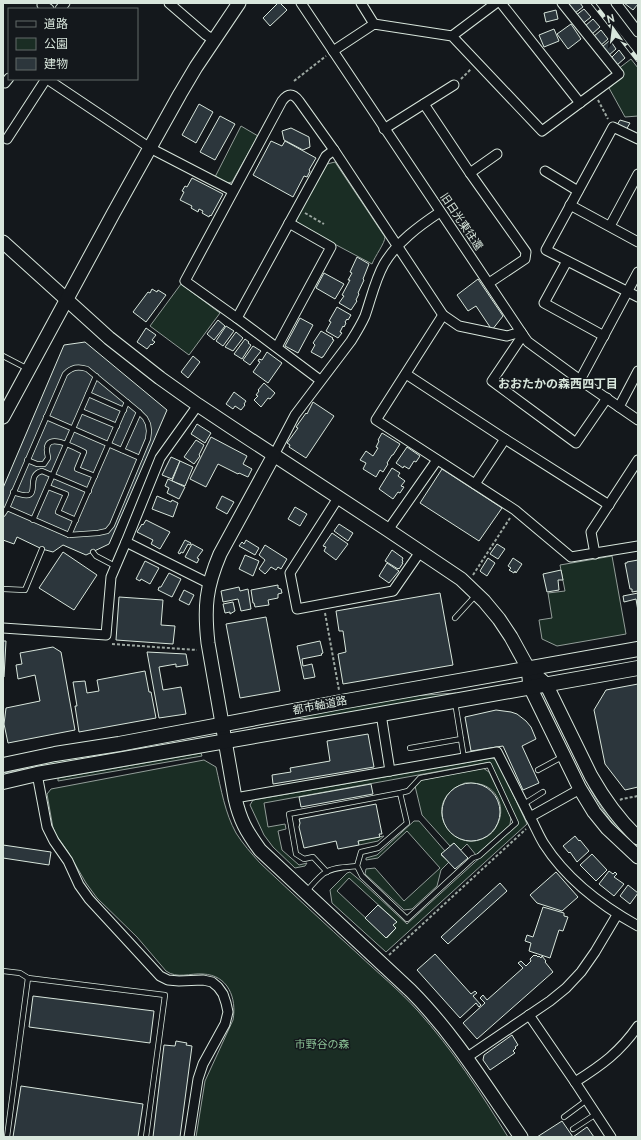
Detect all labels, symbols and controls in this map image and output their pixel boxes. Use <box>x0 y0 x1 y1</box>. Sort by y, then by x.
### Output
legend <box>8 8 138 80</box>
north arrow <box>593 8 633 48</box>
text: N <box>605 12 616 27</box>
text: 道路 <box>44 17 68 33</box>
text: 公園 <box>44 37 68 53</box>
text: 建物 <box>44 57 68 73</box>
street label: 旧日光東往還 <box>437 191 485 253</box>
district label: おおたかの森西四丁目 <box>498 377 618 393</box>
street label: 都市軸道路 <box>292 694 348 718</box>
park label: 市野谷の森 <box>295 1038 350 1052</box>

